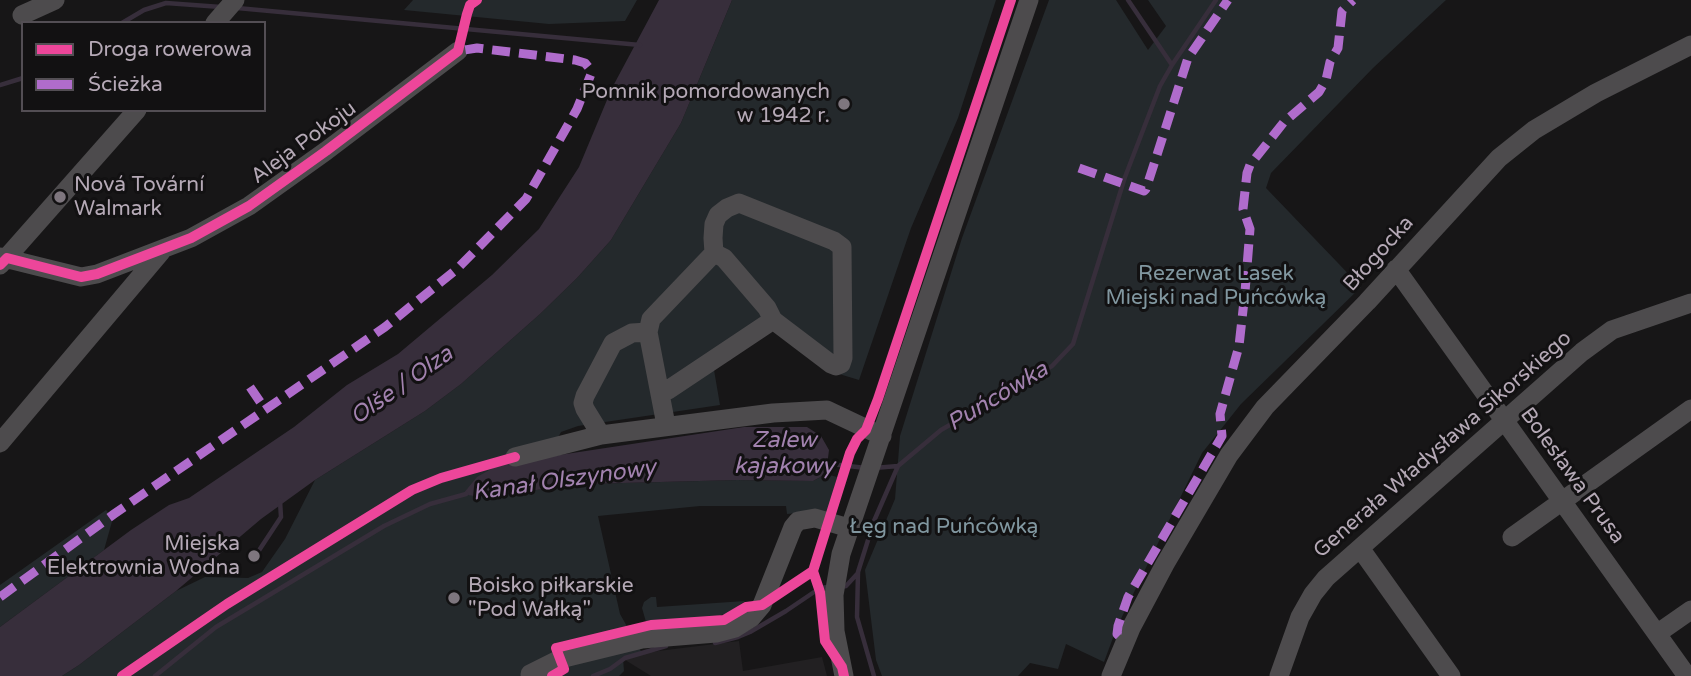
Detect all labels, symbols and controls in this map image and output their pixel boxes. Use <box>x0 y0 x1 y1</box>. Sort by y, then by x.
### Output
legend <box>21 21 266 112</box>
text: Droga rowerowa <box>88 37 252 62</box>
text: Ścieżka <box>88 72 163 97</box>
place label: Pomnik pomordowanych w 1942 r. <box>582 79 830 129</box>
street label: Aleja Pokoju <box>246 96 362 190</box>
marker: Pomnik pomordowanych w 1942 r. <box>836 96 852 112</box>
place label: Nová Tovární Walmark <box>74 172 204 222</box>
marker: Nová Tovární Walmark <box>52 189 68 205</box>
street label: Błogocka <box>1339 211 1419 297</box>
park label: Rezerwat Lasek Miejski nad Puńcówką <box>1106 261 1326 311</box>
street label: Generała Władysława Sikorskiego <box>1309 326 1577 564</box>
water label: Olše / Olza <box>345 341 459 431</box>
water label: Puńcówka <box>943 356 1053 438</box>
street label: Bolesława Prusa <box>1514 403 1630 549</box>
water label: Zalew kajakowy <box>734 427 834 481</box>
water label: Kanał Olszynowy <box>471 454 657 508</box>
park label: Łęg nad Puńcówką <box>850 514 1038 540</box>
place label: Miejska Elektrownia Wodna <box>47 531 240 581</box>
marker: Miejska Elektrownia Wodna <box>246 548 262 564</box>
place label: Boisko piłkarskie "Pod Wałką" <box>468 573 634 623</box>
marker: Boisko piłkarskie "Pod Wałką" <box>446 590 462 606</box>

